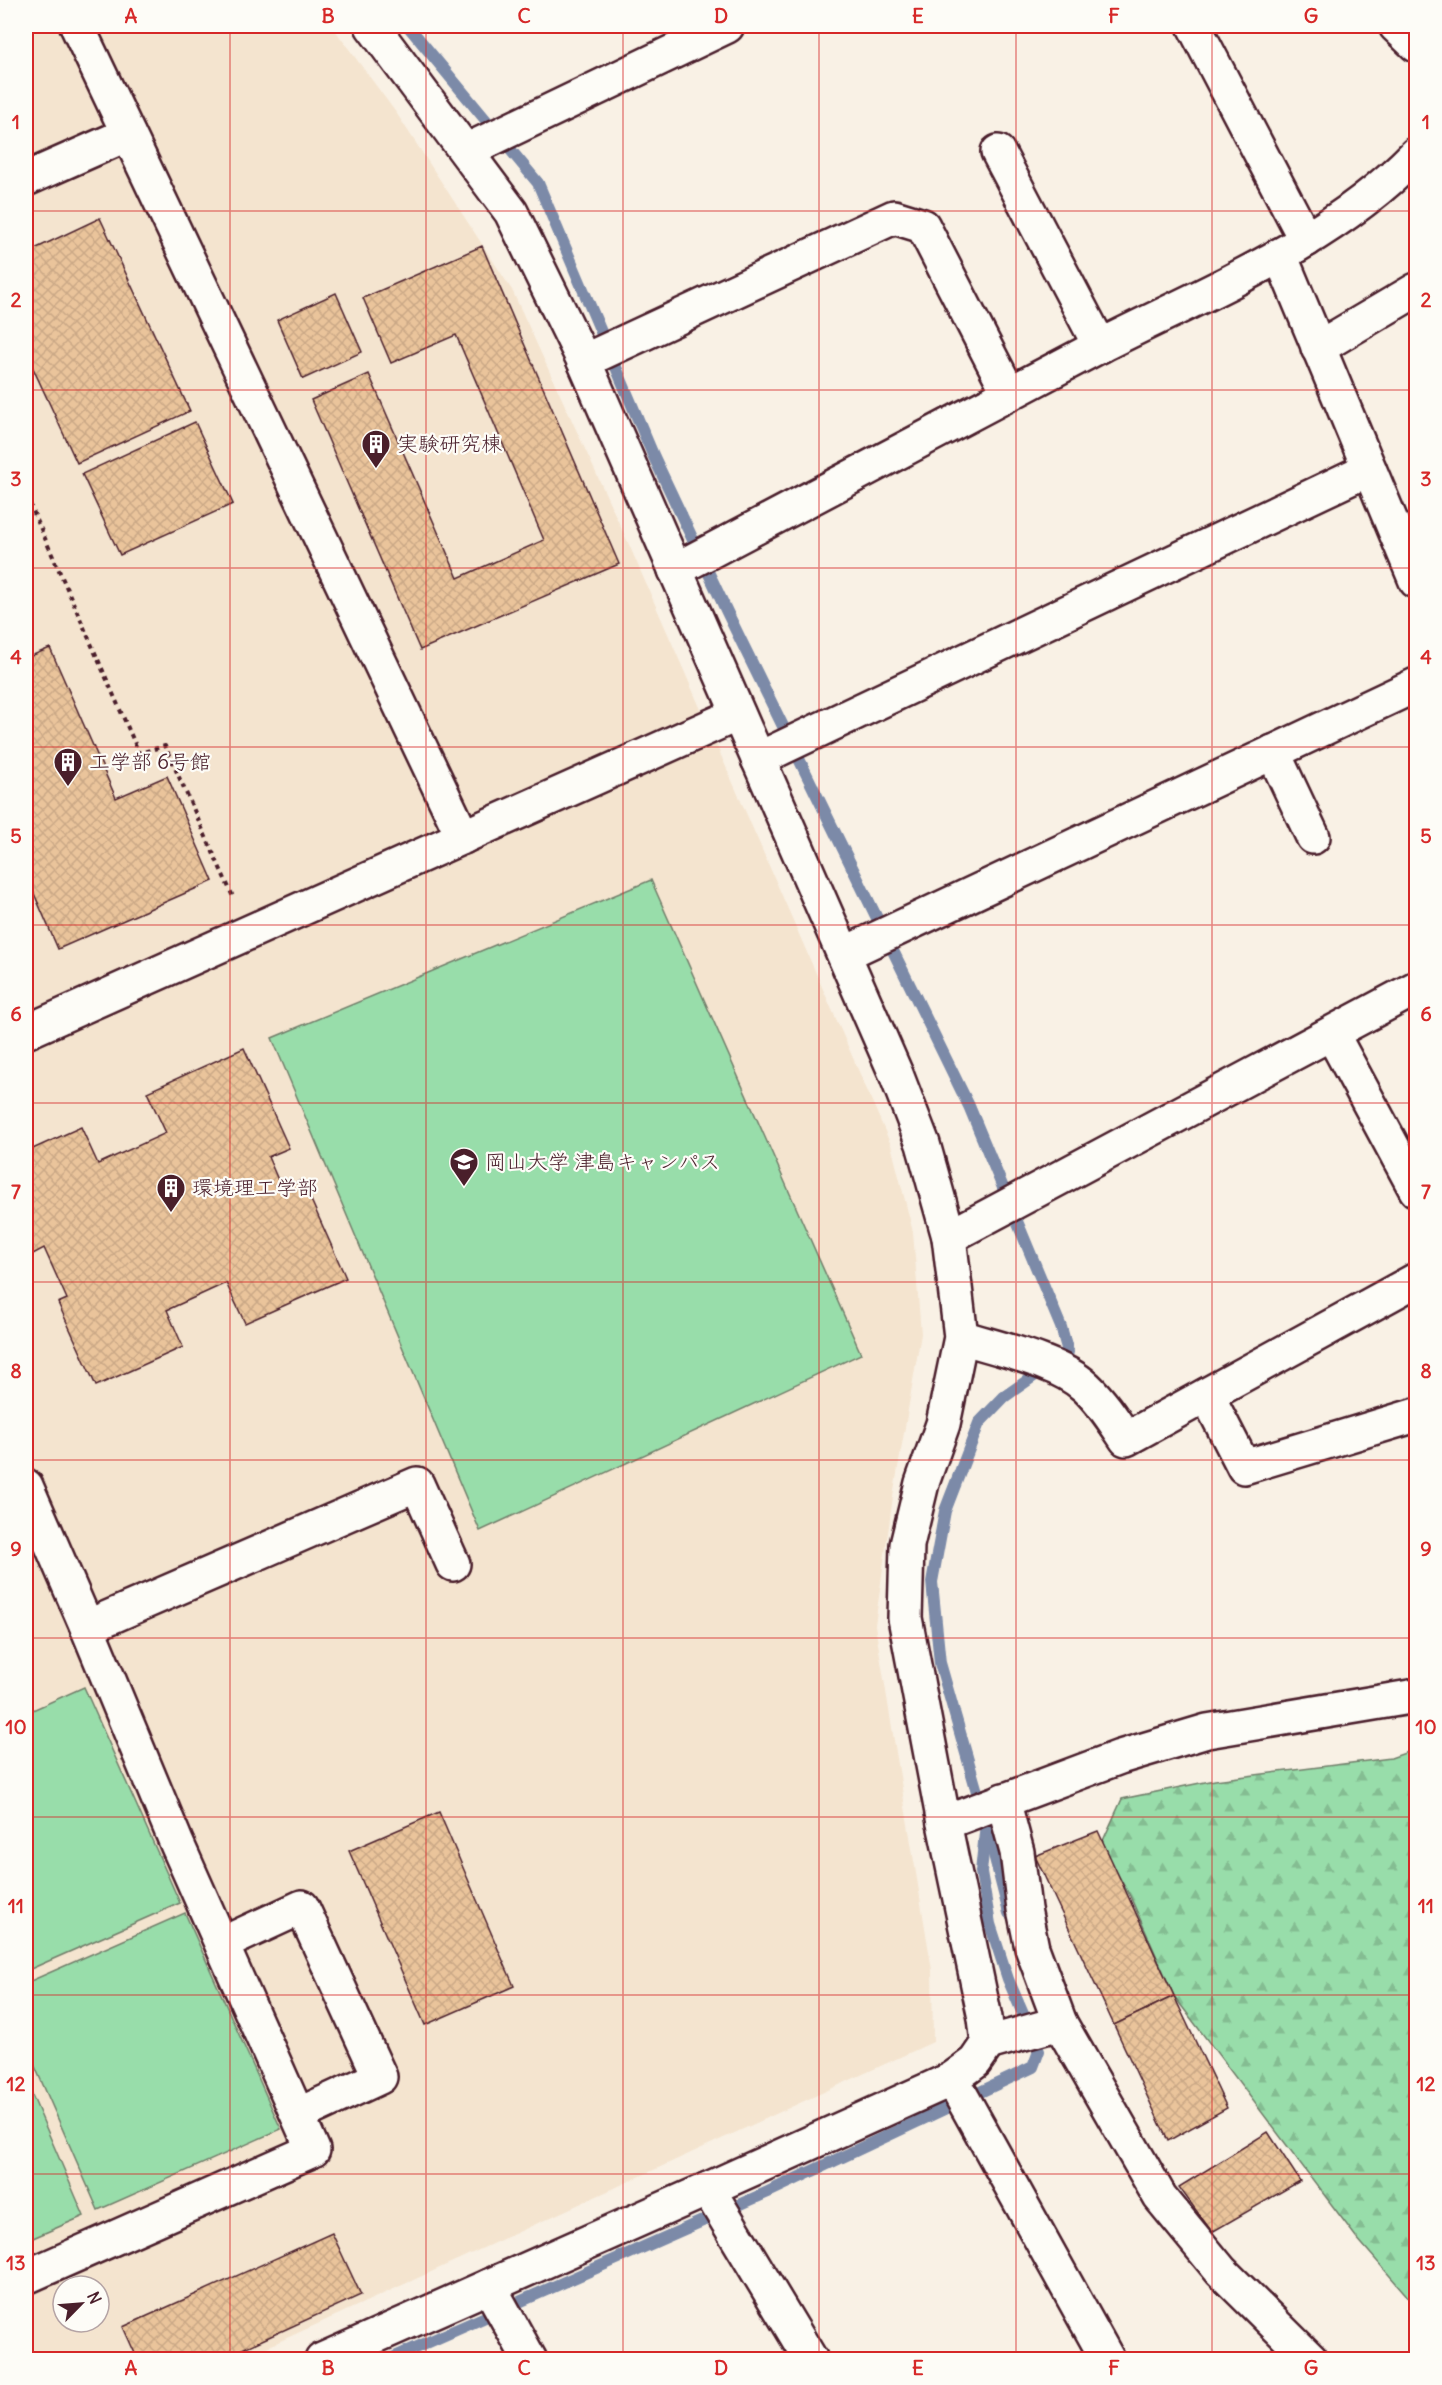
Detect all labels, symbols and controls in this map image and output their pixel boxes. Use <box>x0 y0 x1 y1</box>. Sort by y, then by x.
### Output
text: A <box>125 3 138 28</box>
text: B <box>321 3 335 28</box>
text: C <box>517 3 531 28</box>
text: D <box>714 3 728 28</box>
text: E <box>912 3 924 28</box>
text: F <box>1108 3 1120 28</box>
text: G <box>1304 3 1318 28</box>
text: 1 <box>12 109 20 134</box>
text: 1 <box>1422 109 1430 134</box>
text: 2 <box>11 287 22 312</box>
text: 2 <box>1421 287 1432 312</box>
building icon: 実験研究棟 <box>360 428 392 470</box>
place label: 実験研究棟 <box>397 430 502 457</box>
text: 3 <box>10 466 22 491</box>
text: 3 <box>1420 466 1432 491</box>
text: 4 <box>10 644 22 669</box>
text: 4 <box>1420 644 1432 669</box>
building icon: 工学部 6号館 <box>52 746 84 788</box>
place label: 工学部 6号館 <box>89 748 211 775</box>
text: 5 <box>10 823 22 848</box>
text: 5 <box>1420 823 1432 848</box>
text: 6 <box>10 1001 22 1026</box>
text: 6 <box>1420 1001 1432 1026</box>
school or university icon: 岡山大学 津島キャンパス <box>448 1146 480 1188</box>
place label: 岡山大学 津島キャンパス <box>485 1148 720 1175</box>
building icon: 環境理工学部 <box>155 1172 187 1214</box>
place label: 環境理工学部 <box>192 1174 318 1201</box>
text: 7 <box>11 1179 21 1204</box>
text: 7 <box>1421 1179 1431 1204</box>
text: 8 <box>10 1358 22 1383</box>
text: 8 <box>1420 1358 1432 1383</box>
text: 9 <box>10 1536 22 1561</box>
text: 9 <box>1420 1536 1432 1561</box>
text: 10 <box>5 1714 27 1739</box>
text: 10 <box>1415 1714 1437 1739</box>
text: 11 <box>8 1893 24 1918</box>
text: 11 <box>1418 1893 1434 1918</box>
text: 12 <box>7 2071 25 2096</box>
text: 12 <box>1417 2071 1435 2096</box>
text: 13 <box>6 2250 26 2275</box>
text: 13 <box>1416 2250 1436 2275</box>
north arrow <box>51 2274 111 2334</box>
text: N <box>83 2288 106 2307</box>
text: A <box>125 2355 138 2380</box>
text: B <box>321 2355 335 2380</box>
text: C <box>517 2355 531 2380</box>
text: D <box>714 2355 728 2380</box>
text: E <box>912 2355 924 2380</box>
text: F <box>1108 2355 1120 2380</box>
text: G <box>1304 2355 1318 2380</box>

